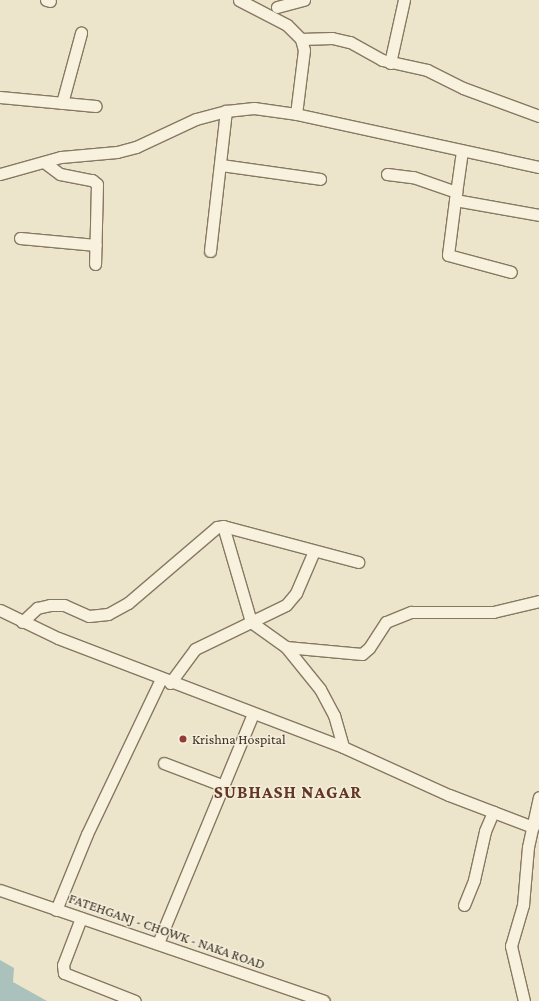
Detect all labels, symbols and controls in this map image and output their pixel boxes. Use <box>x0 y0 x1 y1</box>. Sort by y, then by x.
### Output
place label: Krishna Hospital <box>192 731 286 747</box>
marker: Krishna Hospital <box>177 733 189 745</box>
district label: SUBHASH NAGAR <box>214 781 362 803</box>
street label: FATEHGANJ - CHOWK - NAKA ROAD <box>67 889 267 973</box>

